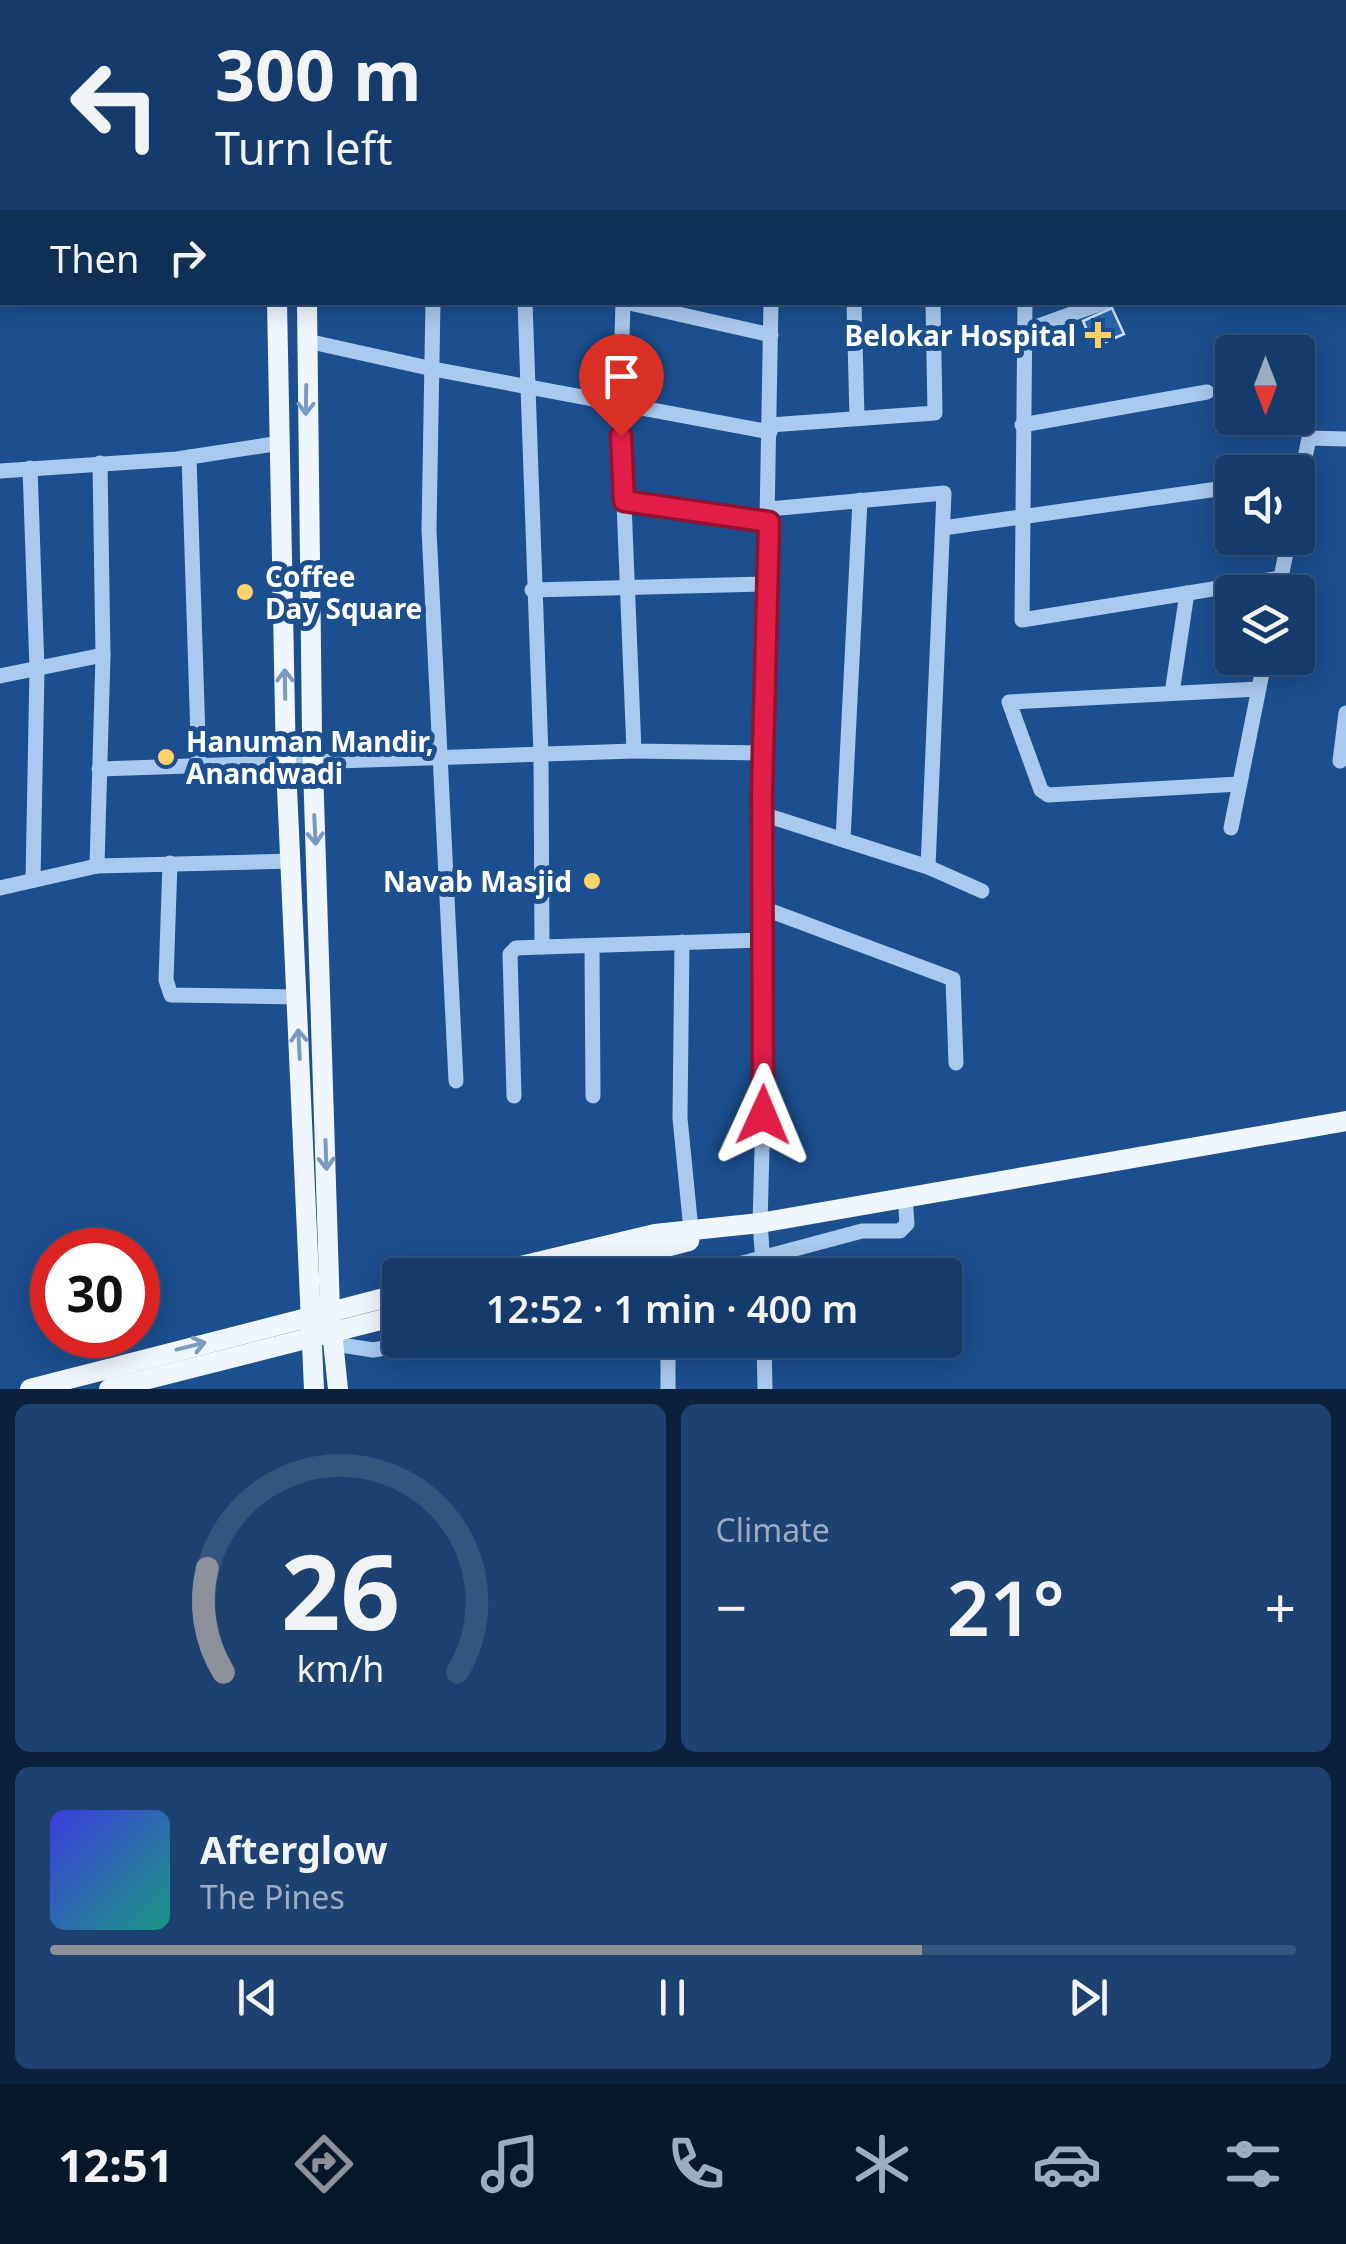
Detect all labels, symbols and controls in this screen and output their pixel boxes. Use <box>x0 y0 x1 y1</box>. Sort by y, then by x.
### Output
text: 300 m <box>215 26 422 122</box>
icon: left <box>50 40 180 170</box>
text: Turn left <box>215 117 392 178</box>
icon: right <box>160 230 215 285</box>
text: Then <box>50 232 140 284</box>
place label: Belokar Hospital <box>845 316 1076 354</box>
marker: Belokar Hospital <box>1085 322 1111 348</box>
pin <box>579 334 664 437</box>
north arrow <box>1215 335 1315 435</box>
map controls <box>1215 335 1315 675</box>
icon: arrive <box>594 349 649 404</box>
one-way arrow <box>296 382 316 415</box>
button: sound <box>1215 455 1315 555</box>
place label: Coffee Day Square <box>265 557 422 627</box>
button: layers <box>1215 575 1315 675</box>
marker: Coffee Day Square <box>234 581 256 603</box>
one-way arrow <box>275 669 294 701</box>
place label: Hanuman Mandir, Anandwadi <box>186 722 434 792</box>
marker: Hanuman Mandir, Anandwadi <box>155 746 177 768</box>
one-way arrow <box>306 813 325 845</box>
place label: Navab Masjid <box>383 862 572 900</box>
marker: Navab Masjid <box>581 870 603 892</box>
one-way arrow <box>290 1028 309 1061</box>
position arrow <box>711 1063 815 1167</box>
one-way arrow <box>316 1138 335 1170</box>
speed limit sign: 30 <box>30 1228 160 1358</box>
text: 12:52 · 1 min · 400 m <box>486 1282 858 1334</box>
one-way arrow <box>174 1336 206 1354</box>
text: Climate <box>716 1508 830 1551</box>
text: 26 <box>281 1519 400 1660</box>
text: 21° <box>947 1556 1065 1658</box>
text: − <box>716 1569 747 1644</box>
text: + <box>1265 1569 1296 1644</box>
text: km/h <box>296 1644 384 1692</box>
text: Afterglow <box>200 1823 388 1875</box>
text: The Pines <box>200 1875 345 1918</box>
icon: previous <box>230 1970 285 2025</box>
icon: pause <box>645 1970 700 2025</box>
icon: next <box>1061 1970 1116 2025</box>
icon: directions <box>289 2129 359 2199</box>
icon: music <box>475 2129 545 2199</box>
icon: phone <box>661 2129 731 2199</box>
icon: climate <box>847 2129 917 2199</box>
icon: car <box>1032 2129 1102 2199</box>
icon: filters <box>1218 2129 1288 2199</box>
text: 12:51 <box>58 2134 173 2195</box>

